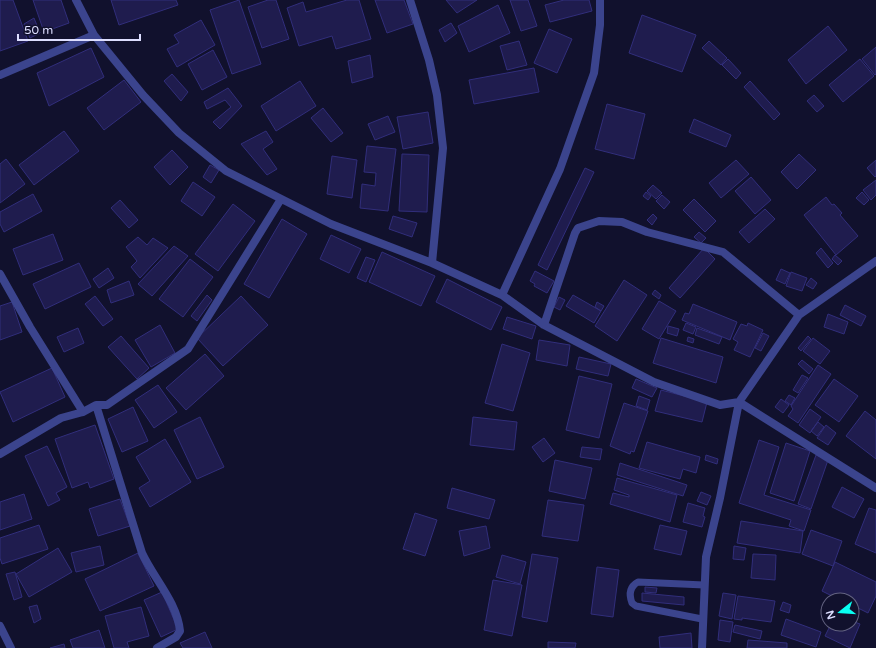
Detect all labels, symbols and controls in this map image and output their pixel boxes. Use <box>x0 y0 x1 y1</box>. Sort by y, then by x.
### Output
scale bar <box>18 16 140 42</box>
text: 50 m <box>24 23 53 37</box>
north arrow <box>820 592 860 632</box>
text: N <box>823 609 838 621</box>

